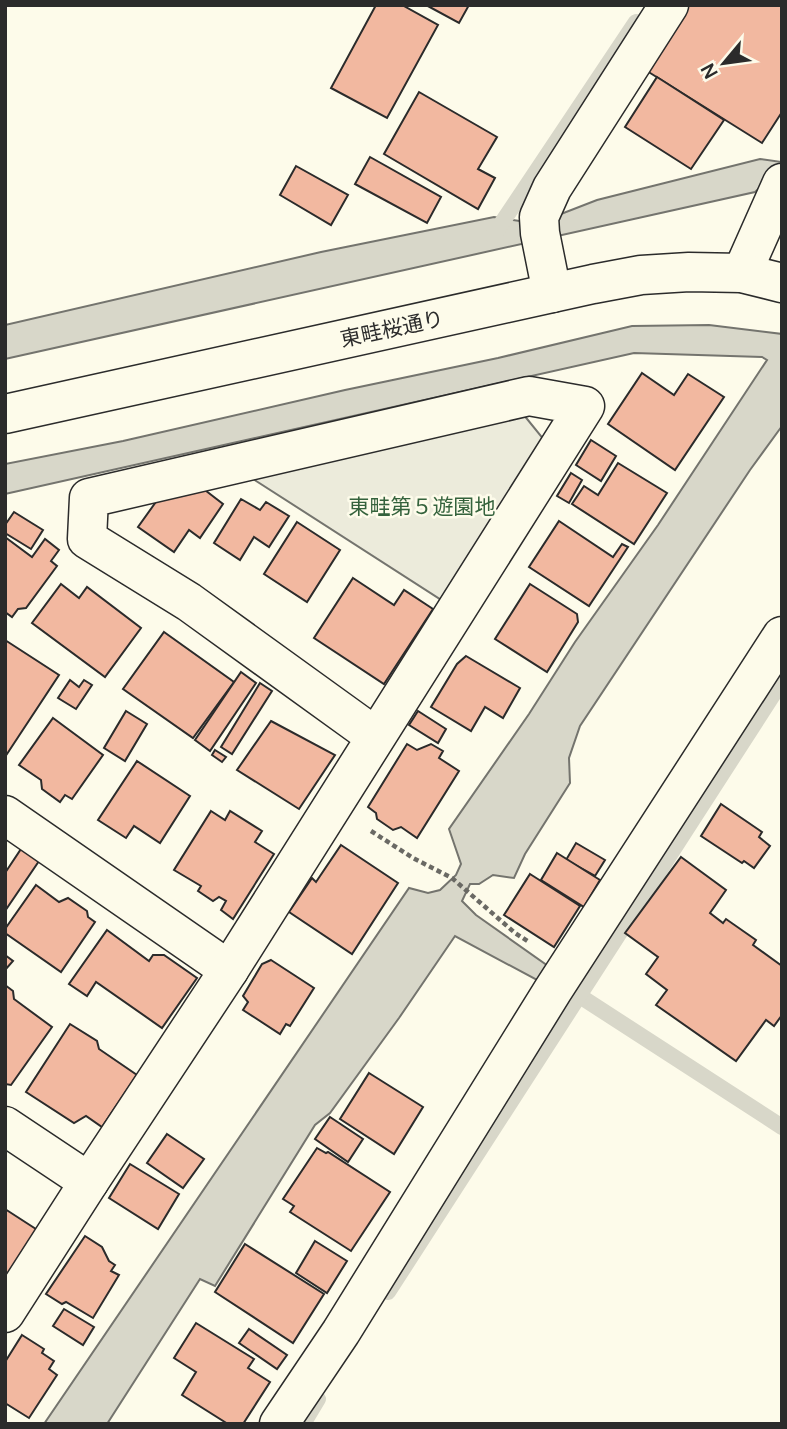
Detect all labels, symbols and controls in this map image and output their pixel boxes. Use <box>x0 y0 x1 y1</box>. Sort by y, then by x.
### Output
north arrow <box>689 28 759 98</box>
text: N <box>694 59 724 84</box>
street label: 東畦桜通り <box>338 303 446 353</box>
park label: 東畦第５遊園地 <box>349 492 496 520</box>

